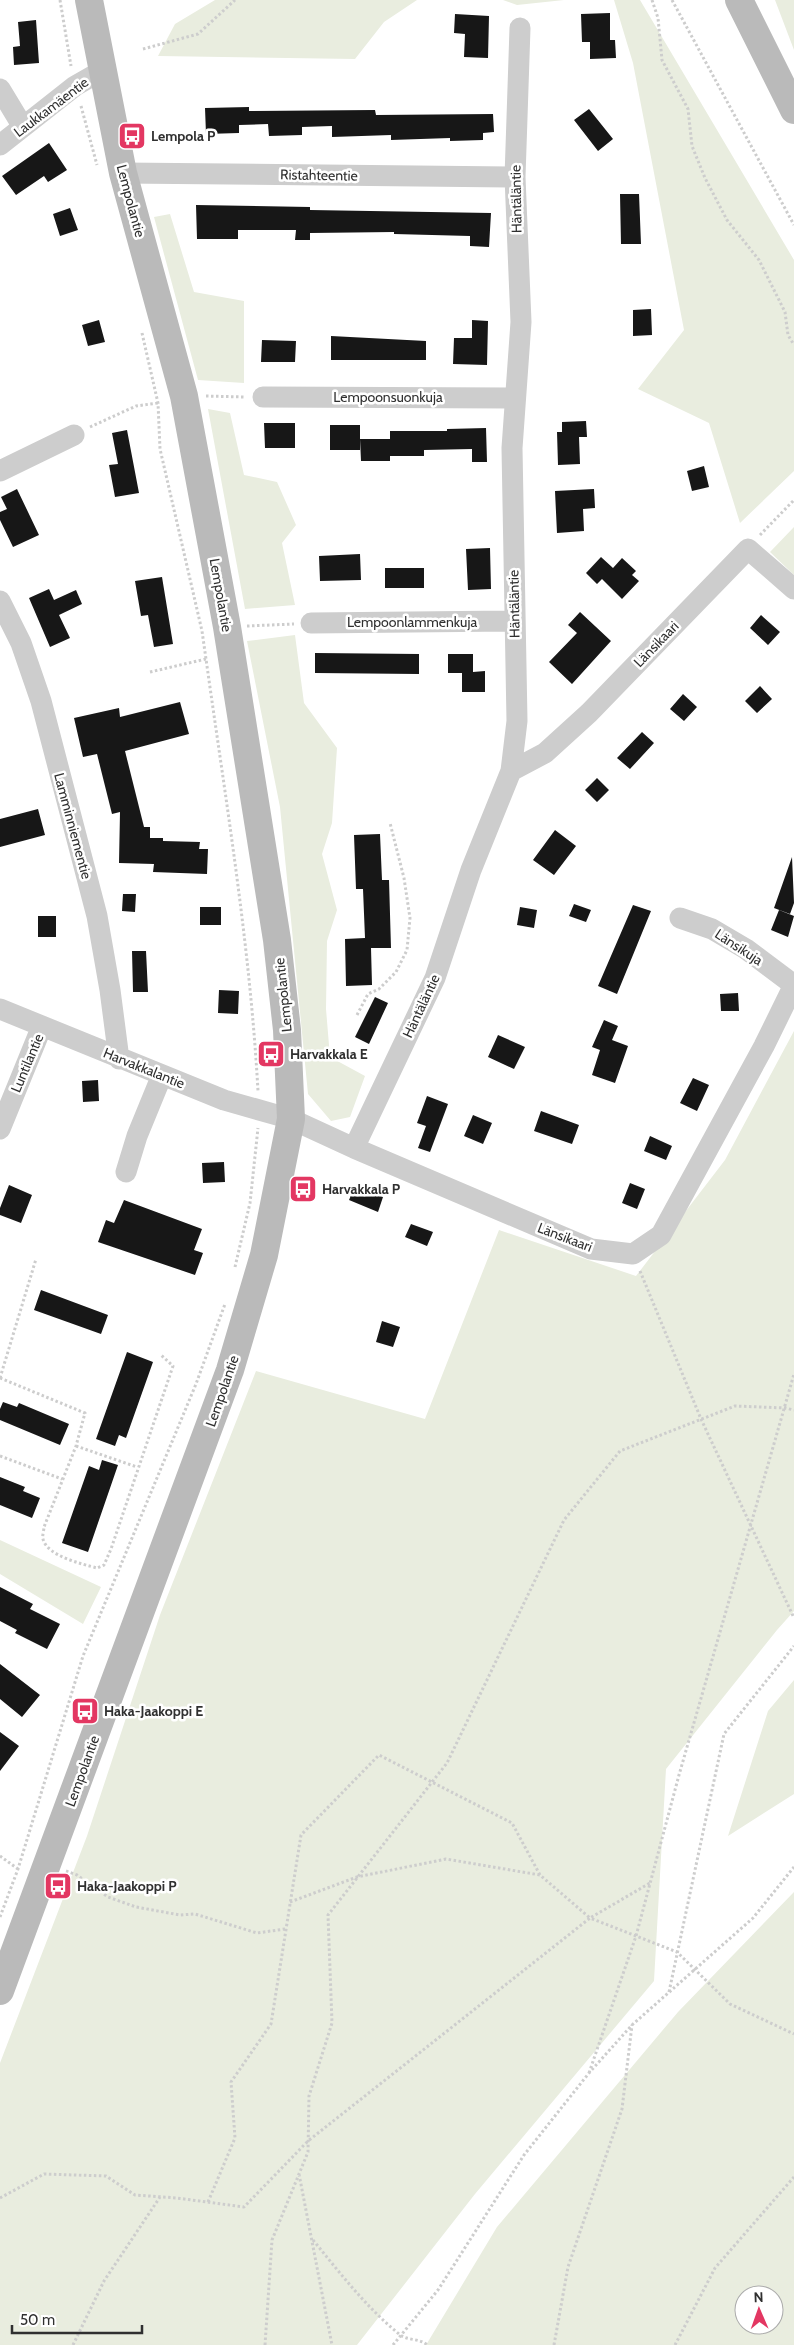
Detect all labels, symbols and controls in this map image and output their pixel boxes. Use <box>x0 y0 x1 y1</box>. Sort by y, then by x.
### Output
street label: Laukkamäentie <box>10 73 92 141</box>
bus stop icon: Lempola P <box>117 121 147 151</box>
place label: Lempola P <box>151 127 216 145</box>
street label: Lempolantie <box>113 163 149 239</box>
street label: Ristahteentie <box>280 165 358 185</box>
street label: Häntäläntie <box>506 165 526 233</box>
street label: Lempoonsuonkuja <box>333 388 443 406</box>
street label: Lempolantie <box>206 557 236 633</box>
street label: Häntäläntie <box>504 570 524 638</box>
street label: Lempoonlammenkuja <box>347 613 477 631</box>
street label: Länsikaari <box>630 617 682 671</box>
street label: Lamminniementie <box>50 771 96 881</box>
street label: Länsikuja <box>712 925 767 969</box>
street label: Lempolantie <box>270 957 296 1033</box>
street label: Häntäläntie <box>398 971 444 1041</box>
street label: Luntilantie <box>7 1031 47 1095</box>
bus stop icon: Harvakkala E <box>256 1039 286 1069</box>
street label: Harvakkalantie <box>101 1044 187 1092</box>
place label: Harvakkala E <box>290 1045 368 1063</box>
bus stop icon: Harvakkala P <box>288 1174 318 1204</box>
place label: Harvakkala P <box>322 1180 401 1198</box>
street label: Länsikaari <box>535 1218 595 1256</box>
street label: Lempolantie <box>201 1353 243 1429</box>
bus stop icon: Haka-Jaakoppi E <box>70 1696 100 1726</box>
place label: Haka-Jaakoppi E <box>104 1702 203 1720</box>
street label: Lempolantie <box>61 1733 103 1809</box>
bus stop icon: Haka-Jaakoppi P <box>43 1871 73 1901</box>
place label: Haka-Jaakoppi P <box>77 1877 177 1895</box>
north arrow <box>734 2285 784 2335</box>
text: N <box>753 2288 764 2306</box>
scale bar <box>12 2302 142 2334</box>
text: 50 m <box>20 2311 55 2329</box>

